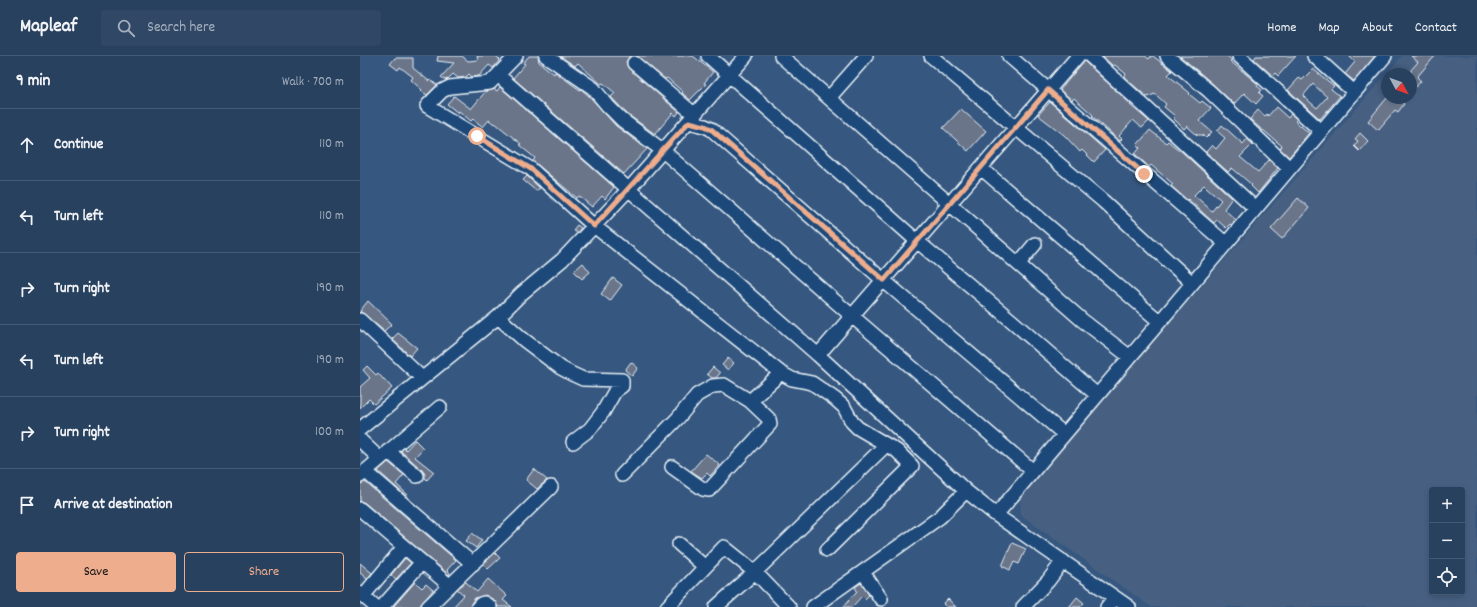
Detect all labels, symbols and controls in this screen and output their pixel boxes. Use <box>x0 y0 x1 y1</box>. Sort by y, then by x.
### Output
search box <box>101 10 381 46</box>
text: Mapleaf <box>20 14 77 41</box>
icon: search <box>115 17 137 39</box>
text: Search here <box>147 17 215 39</box>
text: Home <box>1267 18 1296 38</box>
text: Map <box>1318 18 1340 38</box>
text: About <box>1362 18 1393 38</box>
text: Contact <box>1415 18 1457 38</box>
north arrow <box>1381 68 1417 104</box>
text: 9 min <box>16 70 50 94</box>
text: Walk · 700 m <box>282 73 344 92</box>
route start <box>468 127 486 145</box>
icon: ahead <box>16 134 38 156</box>
text: Continue <box>54 134 103 156</box>
text: 110 m <box>319 135 344 154</box>
route end <box>1135 165 1153 183</box>
icon: left <box>16 206 38 228</box>
text: Turn left <box>54 206 103 228</box>
text: 110 m <box>319 207 344 226</box>
icon: right <box>16 278 38 300</box>
text: Turn right <box>54 278 110 300</box>
text: 190 m <box>316 279 344 298</box>
icon: left <box>16 350 38 372</box>
text: Turn left <box>54 350 103 372</box>
text: 190 m <box>316 351 344 370</box>
icon: right <box>16 422 38 444</box>
text: Turn right <box>54 422 110 444</box>
text: 100 m <box>315 423 344 442</box>
map controls <box>1429 487 1465 595</box>
button: + <box>1429 487 1465 523</box>
icon: arrive <box>16 494 38 516</box>
text: Arrive at destination <box>54 494 172 516</box>
button: − <box>1429 523 1465 559</box>
button: Save <box>16 552 176 592</box>
button: Share <box>184 552 344 592</box>
button: locate <box>1429 559 1465 595</box>

